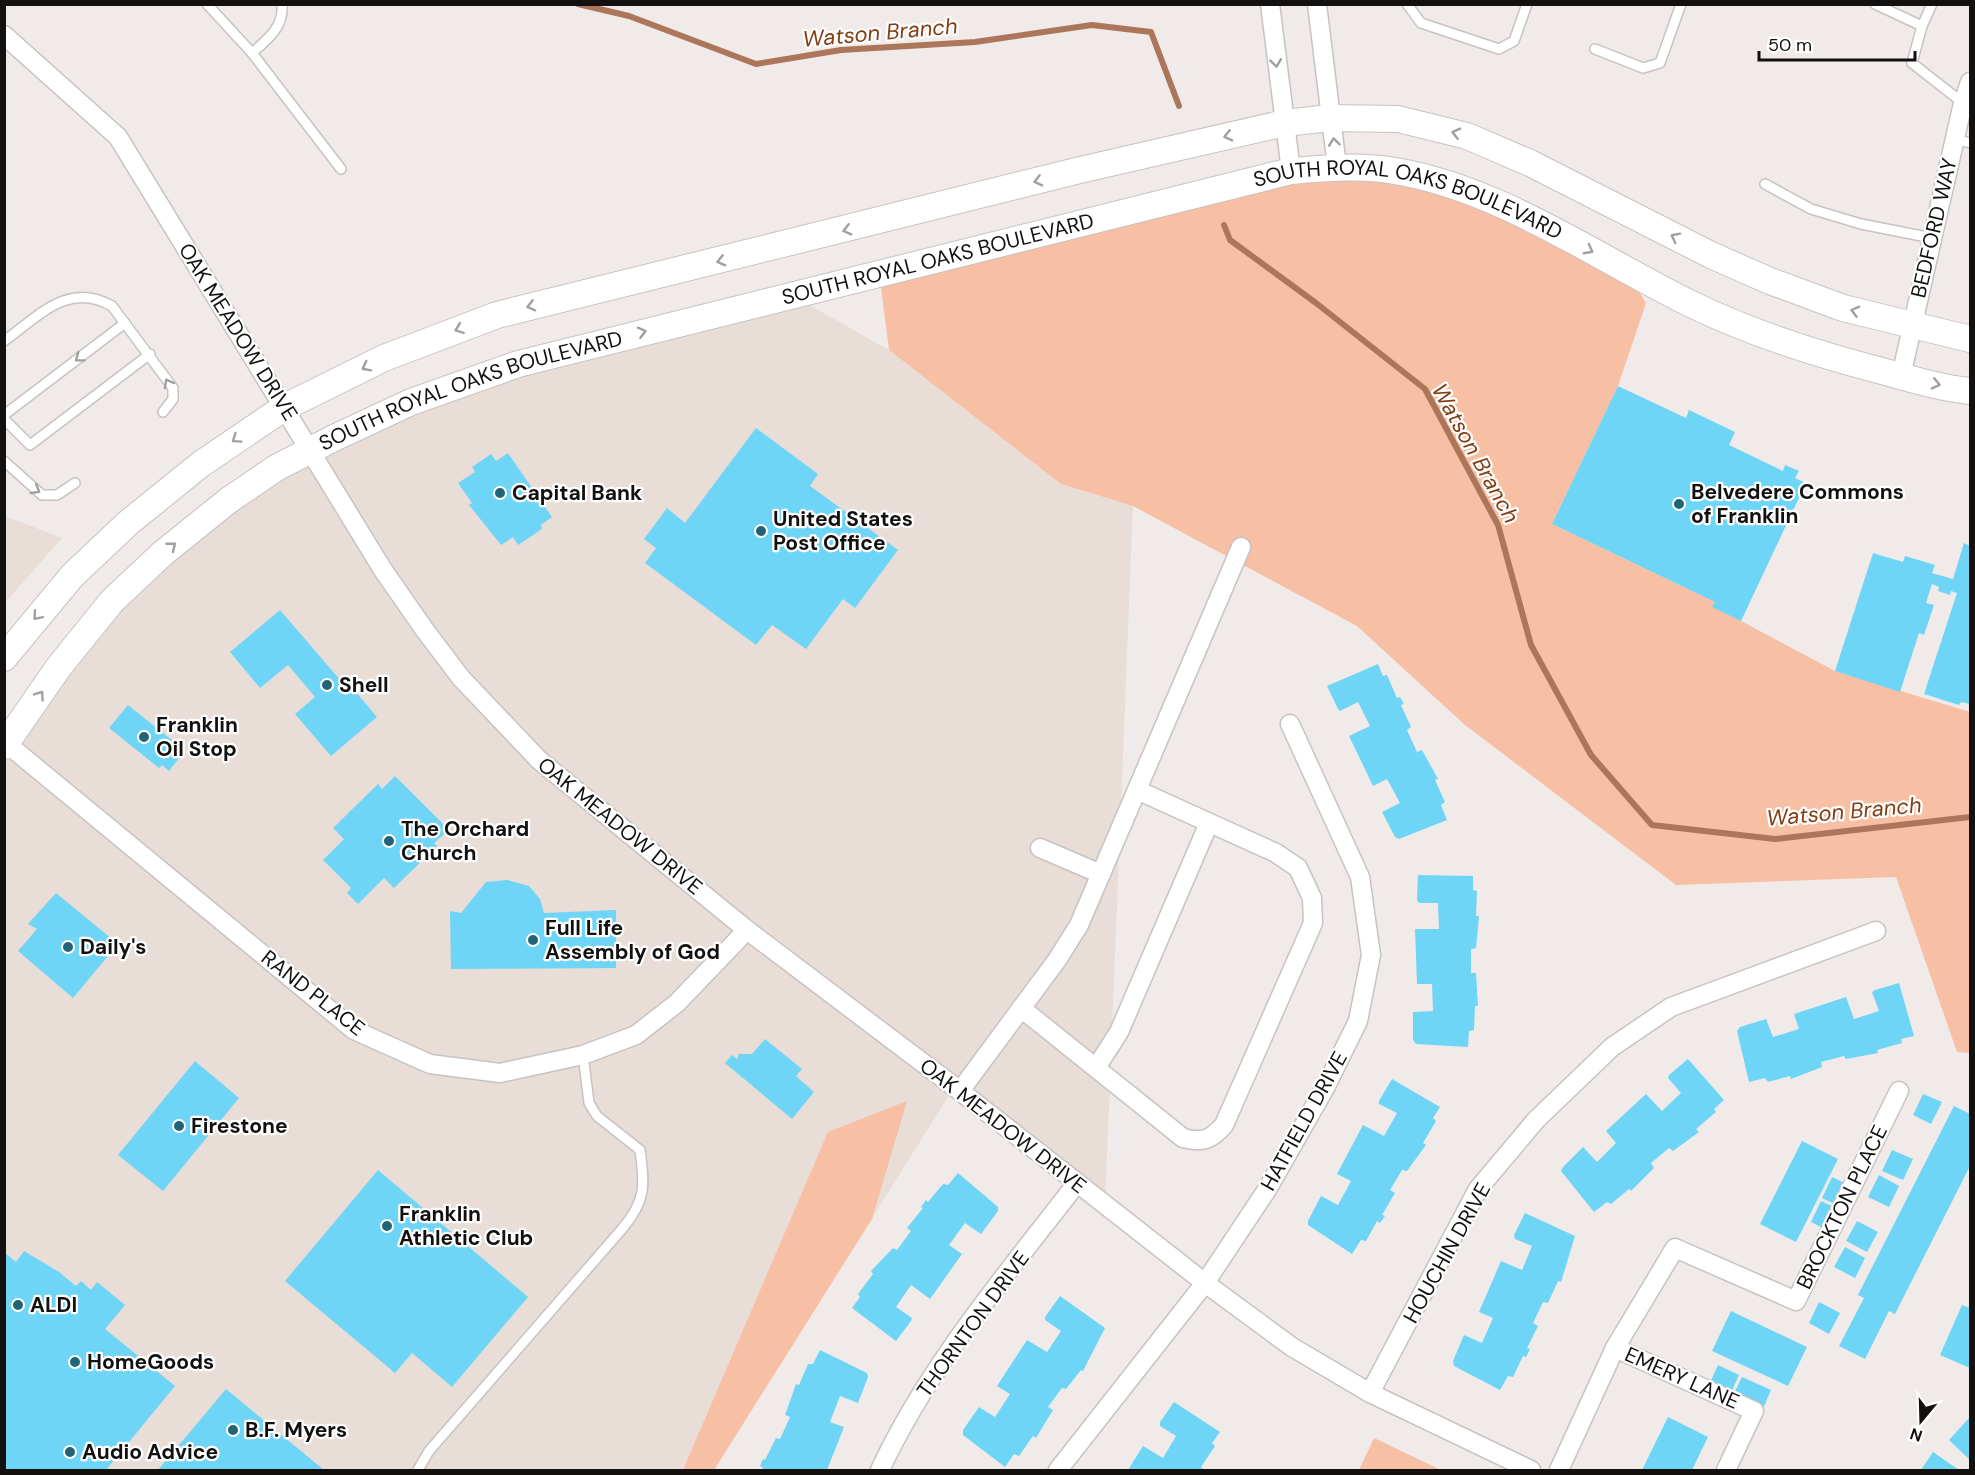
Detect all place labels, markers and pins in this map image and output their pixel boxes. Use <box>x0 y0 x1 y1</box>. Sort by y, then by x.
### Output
place label: Belvedere Commons of Franklin <box>1691 478 1904 530</box>
place label: Capital Bank <box>512 479 642 507</box>
marker: Capital Bank <box>493 486 507 500</box>
marker: Belvedere Commons of Franklin <box>1672 497 1686 511</box>
place label: United States Post Office <box>773 505 913 557</box>
marker: United States Post Office <box>754 524 768 538</box>
place label: Shell <box>339 671 389 699</box>
marker: Shell <box>320 678 334 692</box>
place label: Franklin Oil Stop <box>156 711 238 763</box>
marker: Franklin Oil Stop <box>137 730 151 744</box>
place label: The Orchard Church <box>401 815 529 867</box>
marker: The Orchard Church <box>382 834 396 848</box>
place label: Full Life Assembly of God <box>545 914 720 966</box>
place label: Daily's <box>80 933 147 961</box>
marker: Full Life Assembly of God <box>526 933 540 947</box>
marker: Daily's <box>61 940 75 954</box>
place label: Firestone <box>191 1112 288 1140</box>
marker: Firestone <box>172 1119 186 1133</box>
place label: Franklin Athletic Club <box>399 1200 533 1252</box>
marker: Franklin Athletic Club <box>380 1219 394 1233</box>
place label: ALDI <box>30 1291 77 1319</box>
marker: ALDI <box>11 1298 25 1312</box>
place label: HomeGoods <box>87 1348 214 1376</box>
marker: HomeGoods <box>68 1355 82 1369</box>
place label: B.F. Myers <box>245 1416 347 1444</box>
marker: B.F. Myers <box>226 1423 240 1437</box>
place label: Audio Advice <box>82 1438 218 1466</box>
marker: Audio Advice <box>63 1445 77 1459</box>

